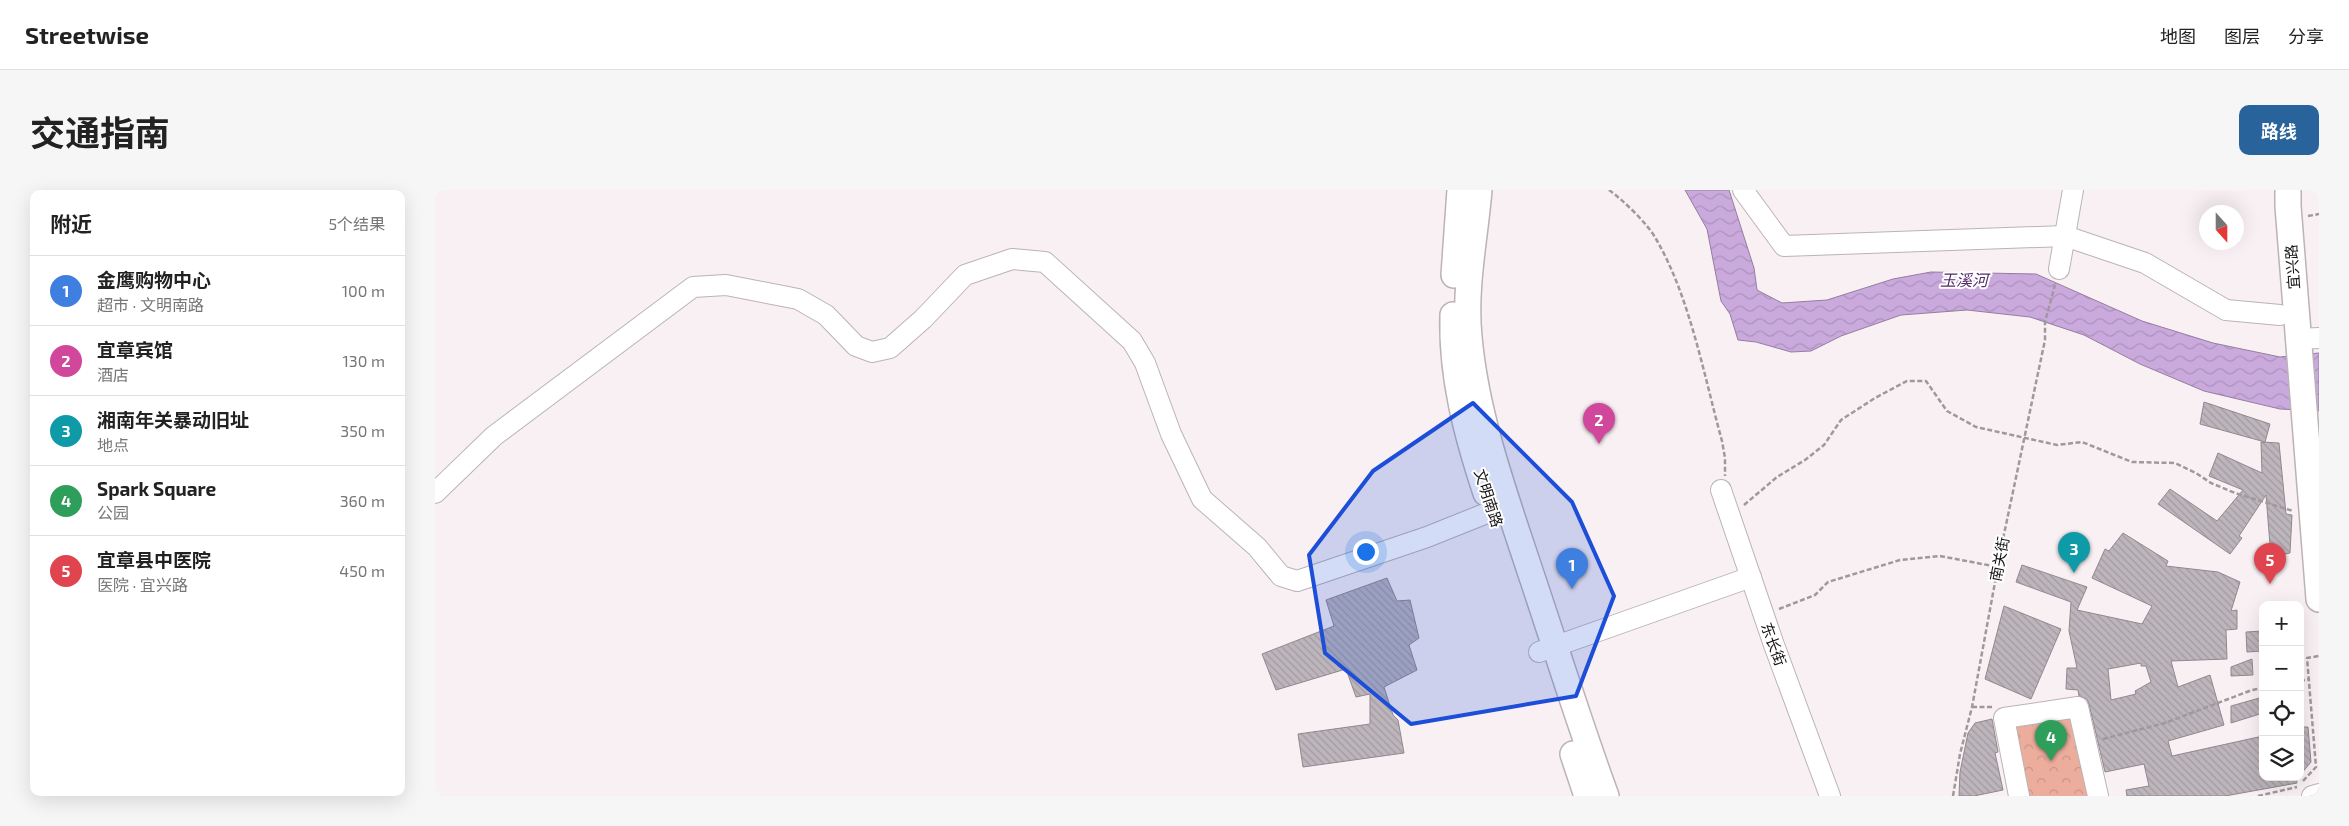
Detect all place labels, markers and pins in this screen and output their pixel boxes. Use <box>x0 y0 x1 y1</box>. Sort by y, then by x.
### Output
pin: 2 <box>1583 403 1615 444</box>
pin: 3 <box>2058 532 2090 573</box>
pin: 5 <box>2254 543 2286 584</box>
pin: 1 <box>1556 548 1588 589</box>
pin: 4 <box>2035 720 2067 761</box>

